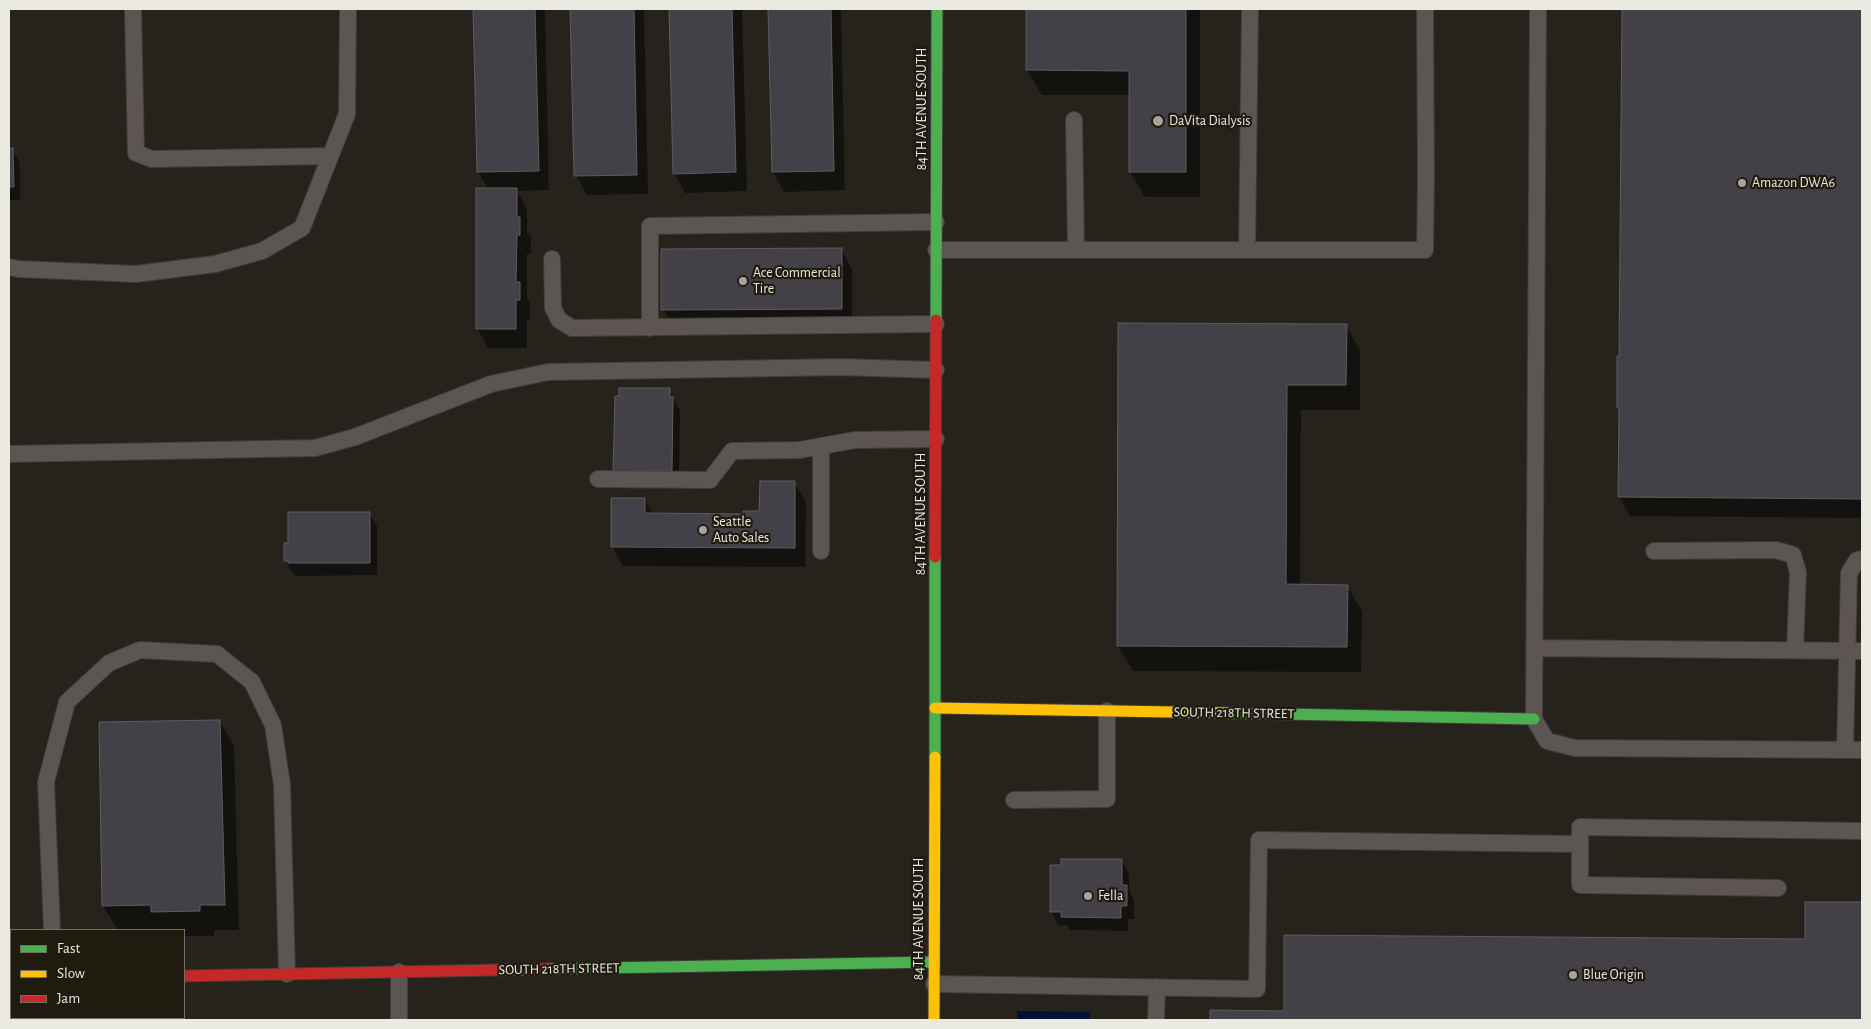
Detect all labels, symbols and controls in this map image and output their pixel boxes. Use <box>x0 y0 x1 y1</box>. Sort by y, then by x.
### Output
street label: 84TH AVENUE SOUTH <box>914 48 930 170</box>
place label: DaVita Dialysis <box>1169 113 1251 129</box>
marker: DaVita Dialysis <box>1151 114 1165 128</box>
place label: Amazon DWA6 <box>1752 175 1835 191</box>
marker: Amazon DWA6 <box>1736 177 1748 189</box>
place label: Ace Commercial Tire <box>753 265 841 298</box>
marker: Ace Commercial Tire <box>737 275 749 287</box>
street label: 84TH AVENUE SOUTH <box>913 453 929 575</box>
place label: Seattle Auto Sales <box>713 514 769 546</box>
marker: Seattle Auto Sales <box>697 524 709 536</box>
street label: SOUTH 218TH STREET <box>1173 704 1295 722</box>
street label: 84TH AVENUE SOUTH <box>911 858 927 980</box>
place label: Fella <box>1098 888 1123 904</box>
marker: Fella <box>1082 890 1094 902</box>
legend <box>10 929 185 1019</box>
text: Fast <box>57 941 80 956</box>
street label: SOUTH 218TH STREET <box>498 960 620 978</box>
text: Slow <box>57 966 85 981</box>
place label: Blue Origin <box>1583 967 1644 983</box>
marker: Blue Origin <box>1567 969 1579 981</box>
text: Jam <box>57 991 80 1006</box>

